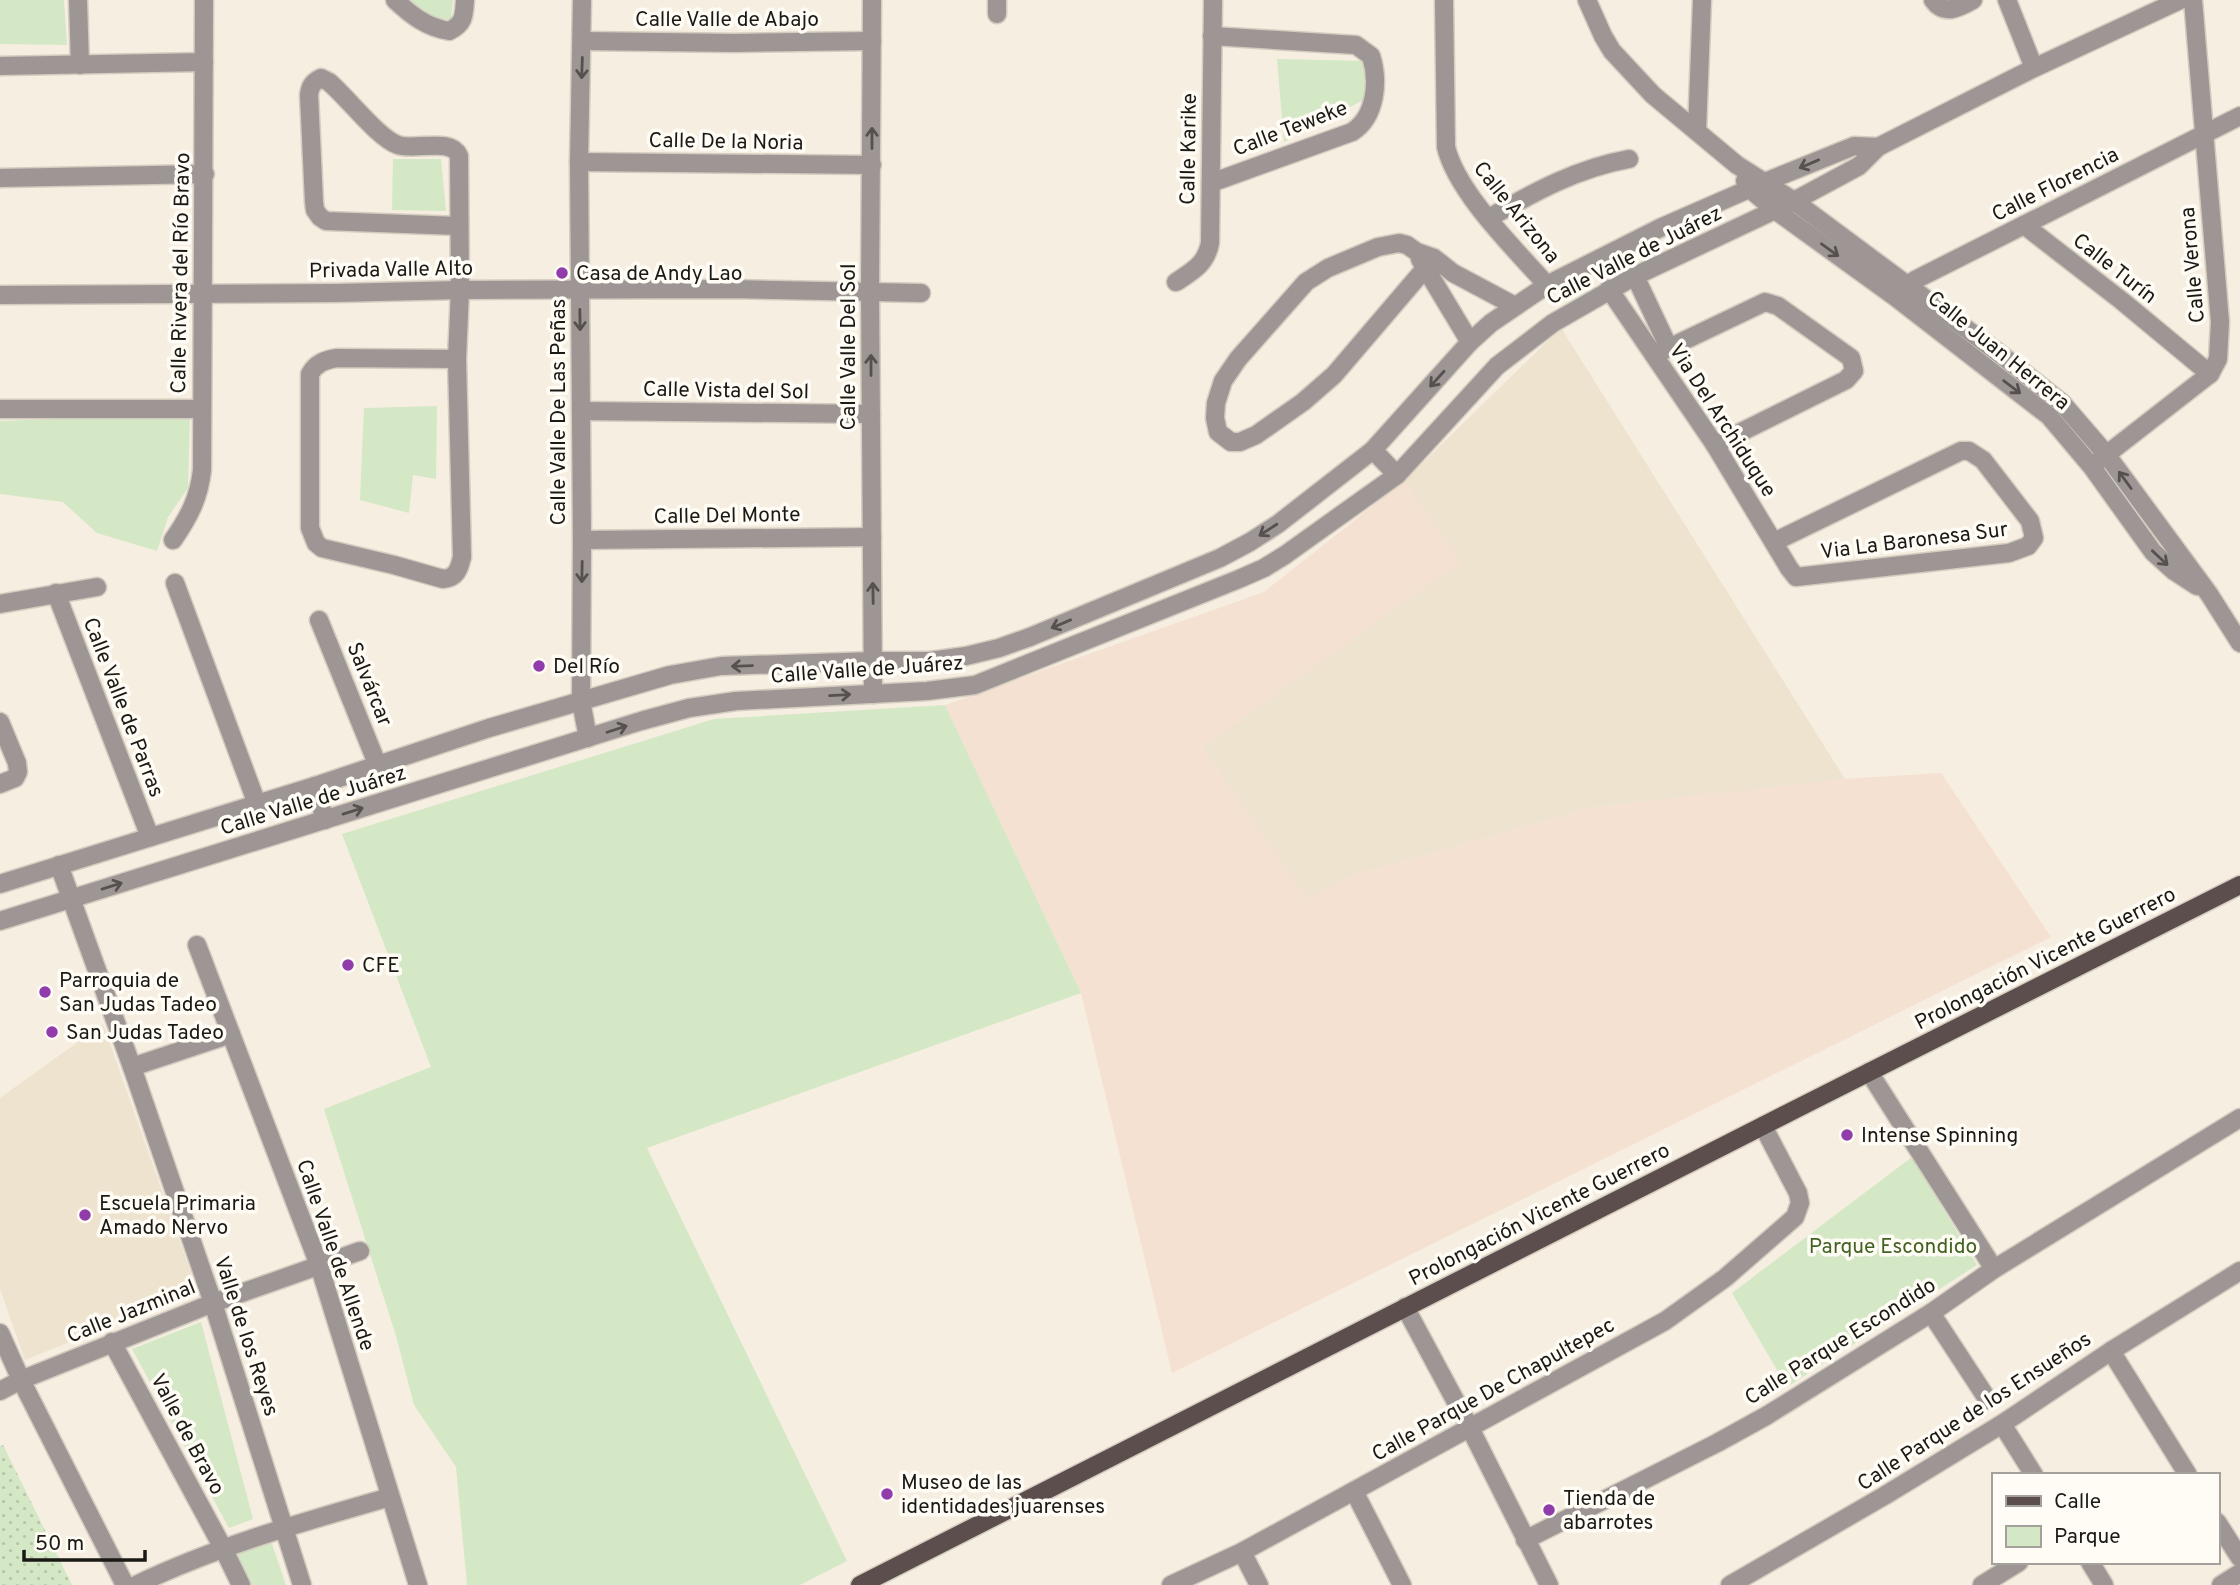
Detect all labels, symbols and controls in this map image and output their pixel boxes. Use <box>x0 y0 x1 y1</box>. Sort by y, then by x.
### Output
street label: Calle Valle de Abajo <box>635 7 819 34</box>
one-way arrow <box>575 56 588 79</box>
street label: Calle Karike <box>1175 93 1204 205</box>
street label: Calle Teweke <box>1229 95 1352 164</box>
one-way arrow <box>865 127 879 150</box>
street label: Calle De la Noria <box>648 128 804 157</box>
street label: Calle Florencia <box>1988 142 2124 229</box>
street label: Calle Rivera del Río Bravo <box>166 152 197 394</box>
street label: Calle Arizona <box>1466 156 1565 269</box>
one-way arrow <box>1799 158 1821 171</box>
street label: Calle Valle de Juárez <box>1542 200 1727 312</box>
street label: Calle Verona <box>2175 206 2212 324</box>
street label: Calle Turín <box>2066 228 2162 311</box>
one-way arrow <box>1820 243 1839 257</box>
street label: Privada Valle Alto <box>309 256 473 285</box>
place label: Casa de Andy Lao <box>576 261 743 288</box>
street label: Calle Valle Del Sol <box>836 264 863 430</box>
marker: Casa de Andy Lao <box>554 265 570 281</box>
street label: Calle Juan Herrera <box>1921 285 2075 417</box>
street label: Calle Valle De Las Peñas <box>546 299 573 525</box>
one-way arrow <box>573 308 587 331</box>
street label: Via Del Archiduque <box>1662 339 1782 503</box>
one-way arrow <box>864 354 878 377</box>
one-way arrow <box>1428 370 1445 387</box>
street label: Calle Vista del Sol <box>643 377 809 406</box>
one-way arrow <box>2002 379 2021 394</box>
one-way arrow <box>2118 471 2132 490</box>
street label: Calle Del Monte <box>653 502 801 531</box>
street label: Via La Baronesa Sur <box>1819 517 2010 566</box>
one-way arrow <box>1259 523 1278 538</box>
one-way arrow <box>2151 550 2169 566</box>
one-way arrow <box>575 560 589 583</box>
one-way arrow <box>866 582 879 605</box>
street label: Calle Valle de Parras <box>76 614 169 801</box>
one-way arrow <box>1051 618 1072 631</box>
street label: Salvárcar <box>340 639 398 731</box>
street label: Calle Valle de Juárez <box>770 650 964 691</box>
place label: Del Río <box>553 654 620 681</box>
marker: Del Río <box>531 658 547 674</box>
one-way arrow <box>730 659 753 672</box>
one-way arrow <box>829 689 852 702</box>
one-way arrow <box>605 722 627 734</box>
street label: Calle Valle de Juárez <box>217 760 410 843</box>
one-way arrow <box>341 804 363 817</box>
one-way arrow <box>101 879 123 892</box>
street label: Prolongación Vicente Guerrero <box>1911 882 2181 1037</box>
place label: CFE <box>362 953 400 980</box>
marker: CFE <box>340 957 356 973</box>
place label: Parroquia de San Judas Tadeo <box>59 968 217 1019</box>
marker: Parroquia de San Judas Tadeo <box>37 984 53 1000</box>
place label: San Judas Tadeo <box>66 1020 224 1047</box>
marker: San Judas Tadeo <box>44 1024 60 1040</box>
place label: Intense Spinning <box>1861 1123 2018 1150</box>
marker: Intense Spinning <box>1839 1127 1855 1143</box>
street label: Prolongación Vicente Guerrero <box>1405 1138 1675 1293</box>
street label: Calle Valle de Allende <box>289 1156 380 1355</box>
place label: Escuela Primaria Amado Nervo <box>99 1191 256 1242</box>
marker: Escuela Primaria Amado Nervo <box>77 1207 93 1223</box>
park label: Parque Escondido <box>1809 1234 1977 1261</box>
street label: Valle de los Reyes <box>207 1253 284 1420</box>
street label: Calle Parque Escondido <box>1740 1272 1941 1412</box>
street label: Calle Jazminal <box>63 1274 200 1350</box>
street label: Calle Parque De Chapultepec <box>1368 1312 1620 1468</box>
street label: Calle Parque de los Ensueños <box>1853 1326 2097 1498</box>
street label: Valle de Bravo <box>143 1369 230 1500</box>
place label: Museo de las identidades juarenses <box>901 1470 1105 1521</box>
legend <box>1992 1473 2219 1564</box>
marker: Museo de las identidades juarenses <box>879 1486 895 1502</box>
place label: Tienda de abarrotes <box>1563 1486 1655 1537</box>
text: Calle <box>2054 1489 2101 1516</box>
marker: Tienda de abarrotes <box>1541 1502 1557 1518</box>
scale bar <box>24 1518 145 1562</box>
text: Parque <box>2054 1524 2121 1551</box>
text: 50 m <box>35 1531 84 1558</box>

